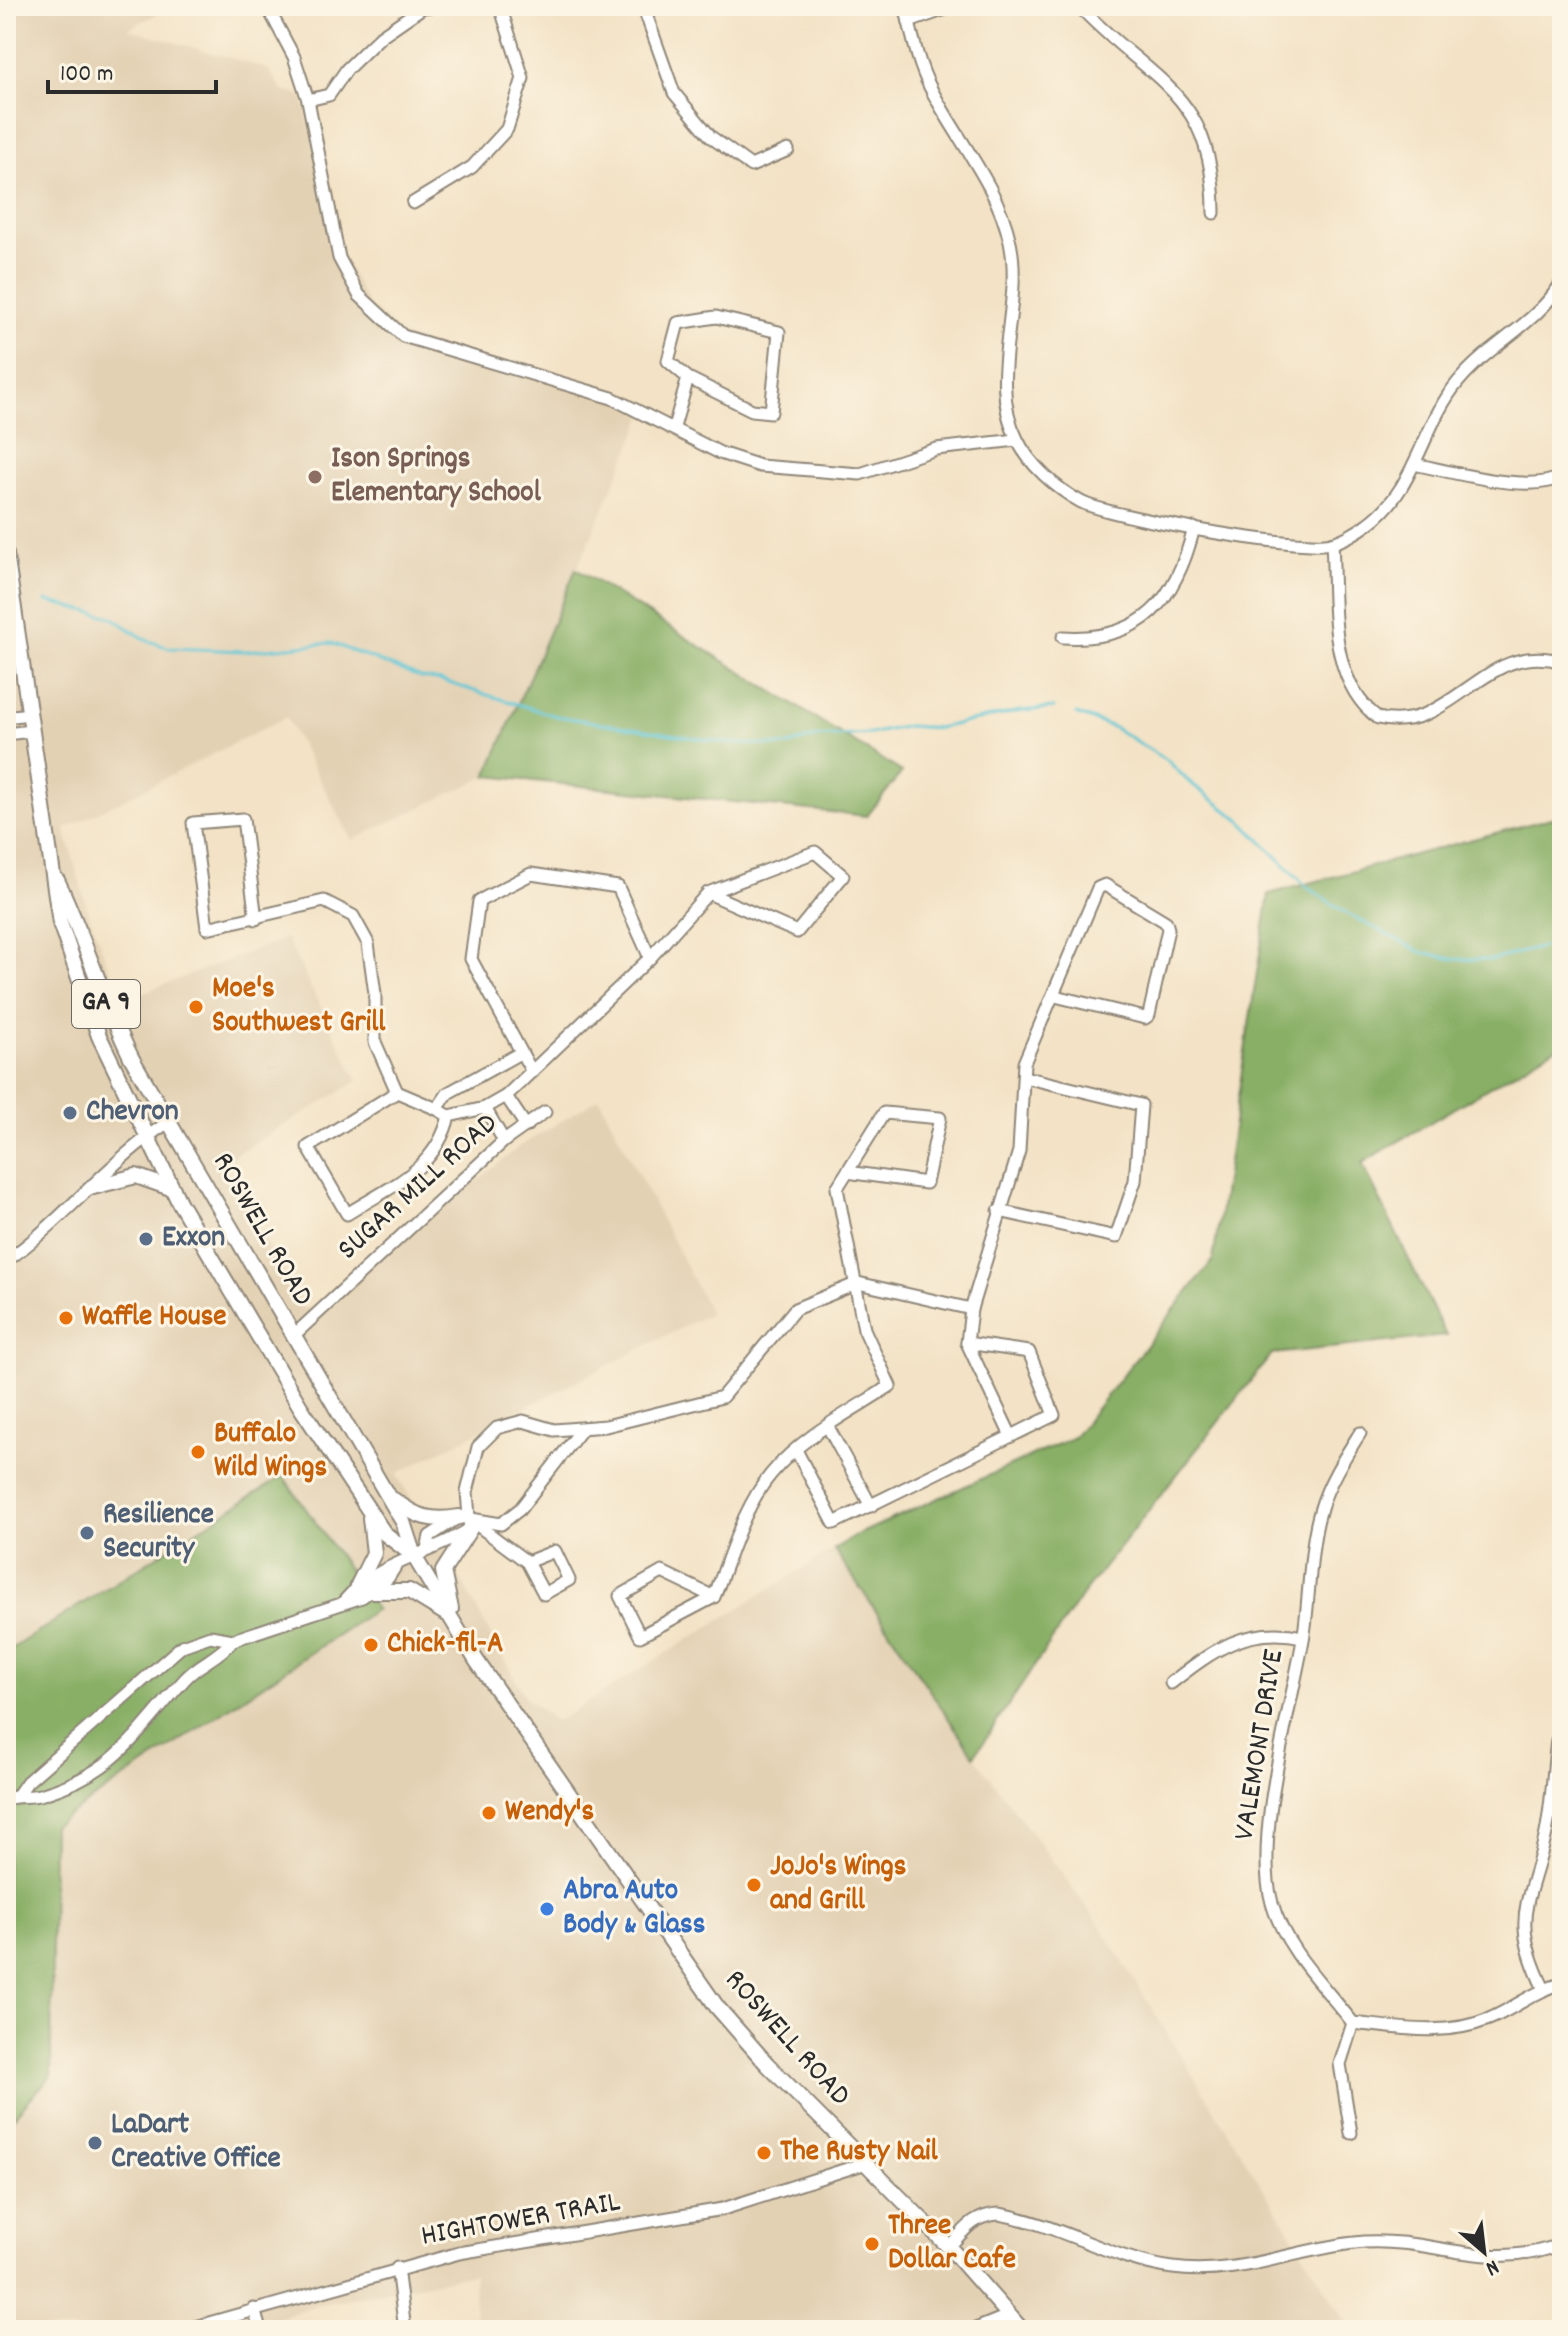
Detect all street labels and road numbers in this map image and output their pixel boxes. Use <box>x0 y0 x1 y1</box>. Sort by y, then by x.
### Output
road number: GA 9 <box>72 980 140 1028</box>
street label: SUGAR MILL ROAD <box>329 1104 509 1272</box>
street label: ROSWELL ROAD <box>200 1145 322 1315</box>
street label: VALEMONT DRIVE <box>1225 1646 1297 1843</box>
street label: ROSWELL ROAD <box>713 1961 859 2117</box>
street label: HIGHTOWER TRAIL <box>418 2182 624 2260</box>

